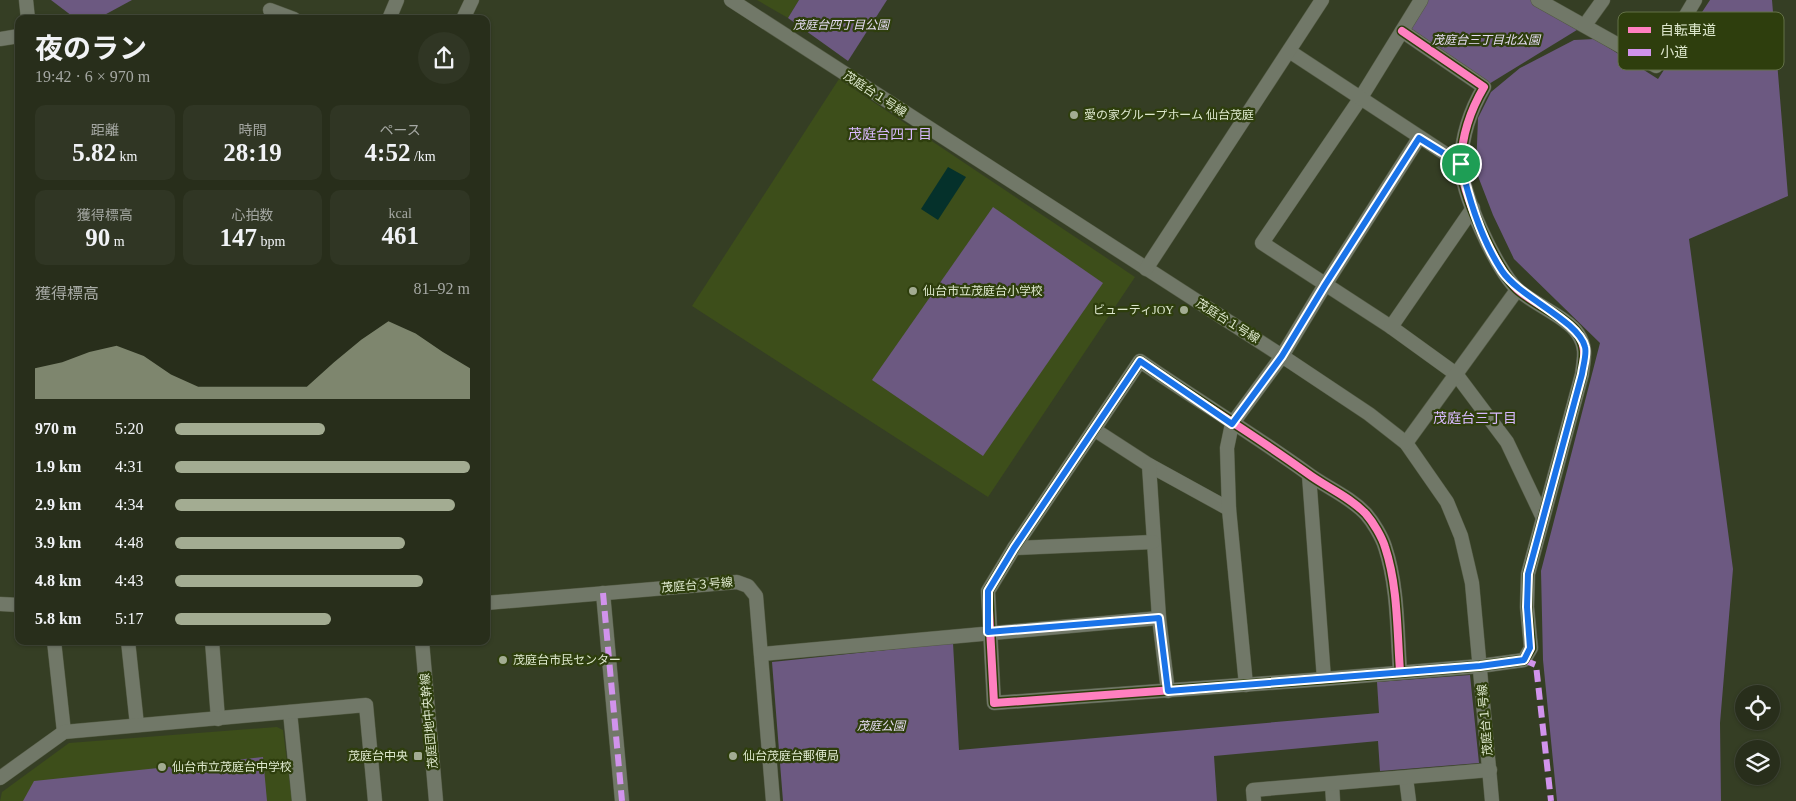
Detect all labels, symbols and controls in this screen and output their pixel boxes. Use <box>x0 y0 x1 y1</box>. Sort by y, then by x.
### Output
legend <box>1618 12 1784 70</box>
park label: 茂庭台四丁目公園 <box>793 18 891 32</box>
text: 自転車道 <box>1660 23 1716 38</box>
button: share <box>418 32 470 84</box>
text: 夜のラン <box>35 33 147 64</box>
park label: 茂庭台三丁目北公園 <box>1432 33 1542 47</box>
text: 小道 <box>1660 45 1688 60</box>
text: 19:42 · 6 × 970 m <box>35 68 150 85</box>
street label: 茂庭台１号線 <box>841 69 909 119</box>
place label: 愛の家グループホーム 仙台茂庭 <box>1084 108 1254 122</box>
marker: 愛の家グループホーム 仙台茂庭 <box>1068 109 1080 121</box>
text: 距離 <box>91 123 119 138</box>
text: 時間 <box>238 123 266 138</box>
text: ペース <box>380 123 421 138</box>
district label: 茂庭台四丁目 <box>848 126 932 142</box>
text: 5.82 <box>72 139 116 166</box>
text: 28:19 <box>223 139 282 166</box>
text: 4:52 <box>365 139 410 166</box>
pin <box>1440 143 1482 185</box>
text: km <box>116 149 137 164</box>
text: /km <box>410 149 436 164</box>
icon: arrive <box>1447 150 1475 178</box>
text: kcal <box>389 206 412 221</box>
text: 獲得標高 <box>77 208 133 223</box>
text: 心拍数 <box>231 208 273 223</box>
text: 461 <box>381 222 419 249</box>
text: 90 <box>85 224 110 251</box>
text: 147 <box>220 224 257 251</box>
text: m <box>110 234 125 249</box>
text: bpm <box>257 234 285 249</box>
text: 81–92 m <box>414 280 470 297</box>
place label: 仙台市立茂庭台小学校 <box>923 284 1043 298</box>
text: 獲得標高 <box>35 285 99 302</box>
marker: 仙台市立茂庭台小学校 <box>907 285 919 297</box>
street label: 茂庭台１号線 <box>1194 296 1262 346</box>
place label: ビューティJOY <box>1093 303 1174 317</box>
marker: ビューティJOY <box>1178 304 1190 316</box>
district label: 茂庭台三丁目 <box>1433 410 1517 426</box>
text: 970 m <box>35 420 76 437</box>
text: 5:20 <box>115 420 143 437</box>
text: 1.9 km <box>35 458 81 475</box>
text: 4:31 <box>115 458 143 475</box>
text: 2.9 km <box>35 496 81 513</box>
text: 4:34 <box>115 496 143 513</box>
text: 3.9 km <box>35 534 81 551</box>
text: 4:48 <box>115 534 143 551</box>
text: 4.8 km <box>35 572 81 589</box>
text: 4:43 <box>115 572 143 589</box>
street label: 茂庭台３号線 <box>661 575 733 595</box>
text: 5.8 km <box>35 610 81 627</box>
text: 5:17 <box>115 610 143 627</box>
place label: 茂庭台市民センター <box>513 653 621 667</box>
marker: 茂庭台市民センター <box>497 654 509 666</box>
street label: 茂庭団地中央幹線 <box>418 673 440 769</box>
street label: 茂庭台１号線 <box>1475 684 1495 756</box>
map controls <box>1735 685 1780 785</box>
button: locate <box>1735 685 1780 730</box>
park label: 茂庭公園 <box>857 719 907 733</box>
button: layers <box>1735 740 1780 785</box>
place label: 茂庭台中央 <box>348 749 408 763</box>
place label: 仙台茂庭台郵便局 <box>743 749 839 763</box>
marker: 茂庭台中央 <box>412 750 424 762</box>
marker: 仙台茂庭台郵便局 <box>727 750 739 762</box>
place label: 仙台市立茂庭台中学校 <box>172 760 292 774</box>
marker: 仙台市立茂庭台中学校 <box>156 761 168 773</box>

